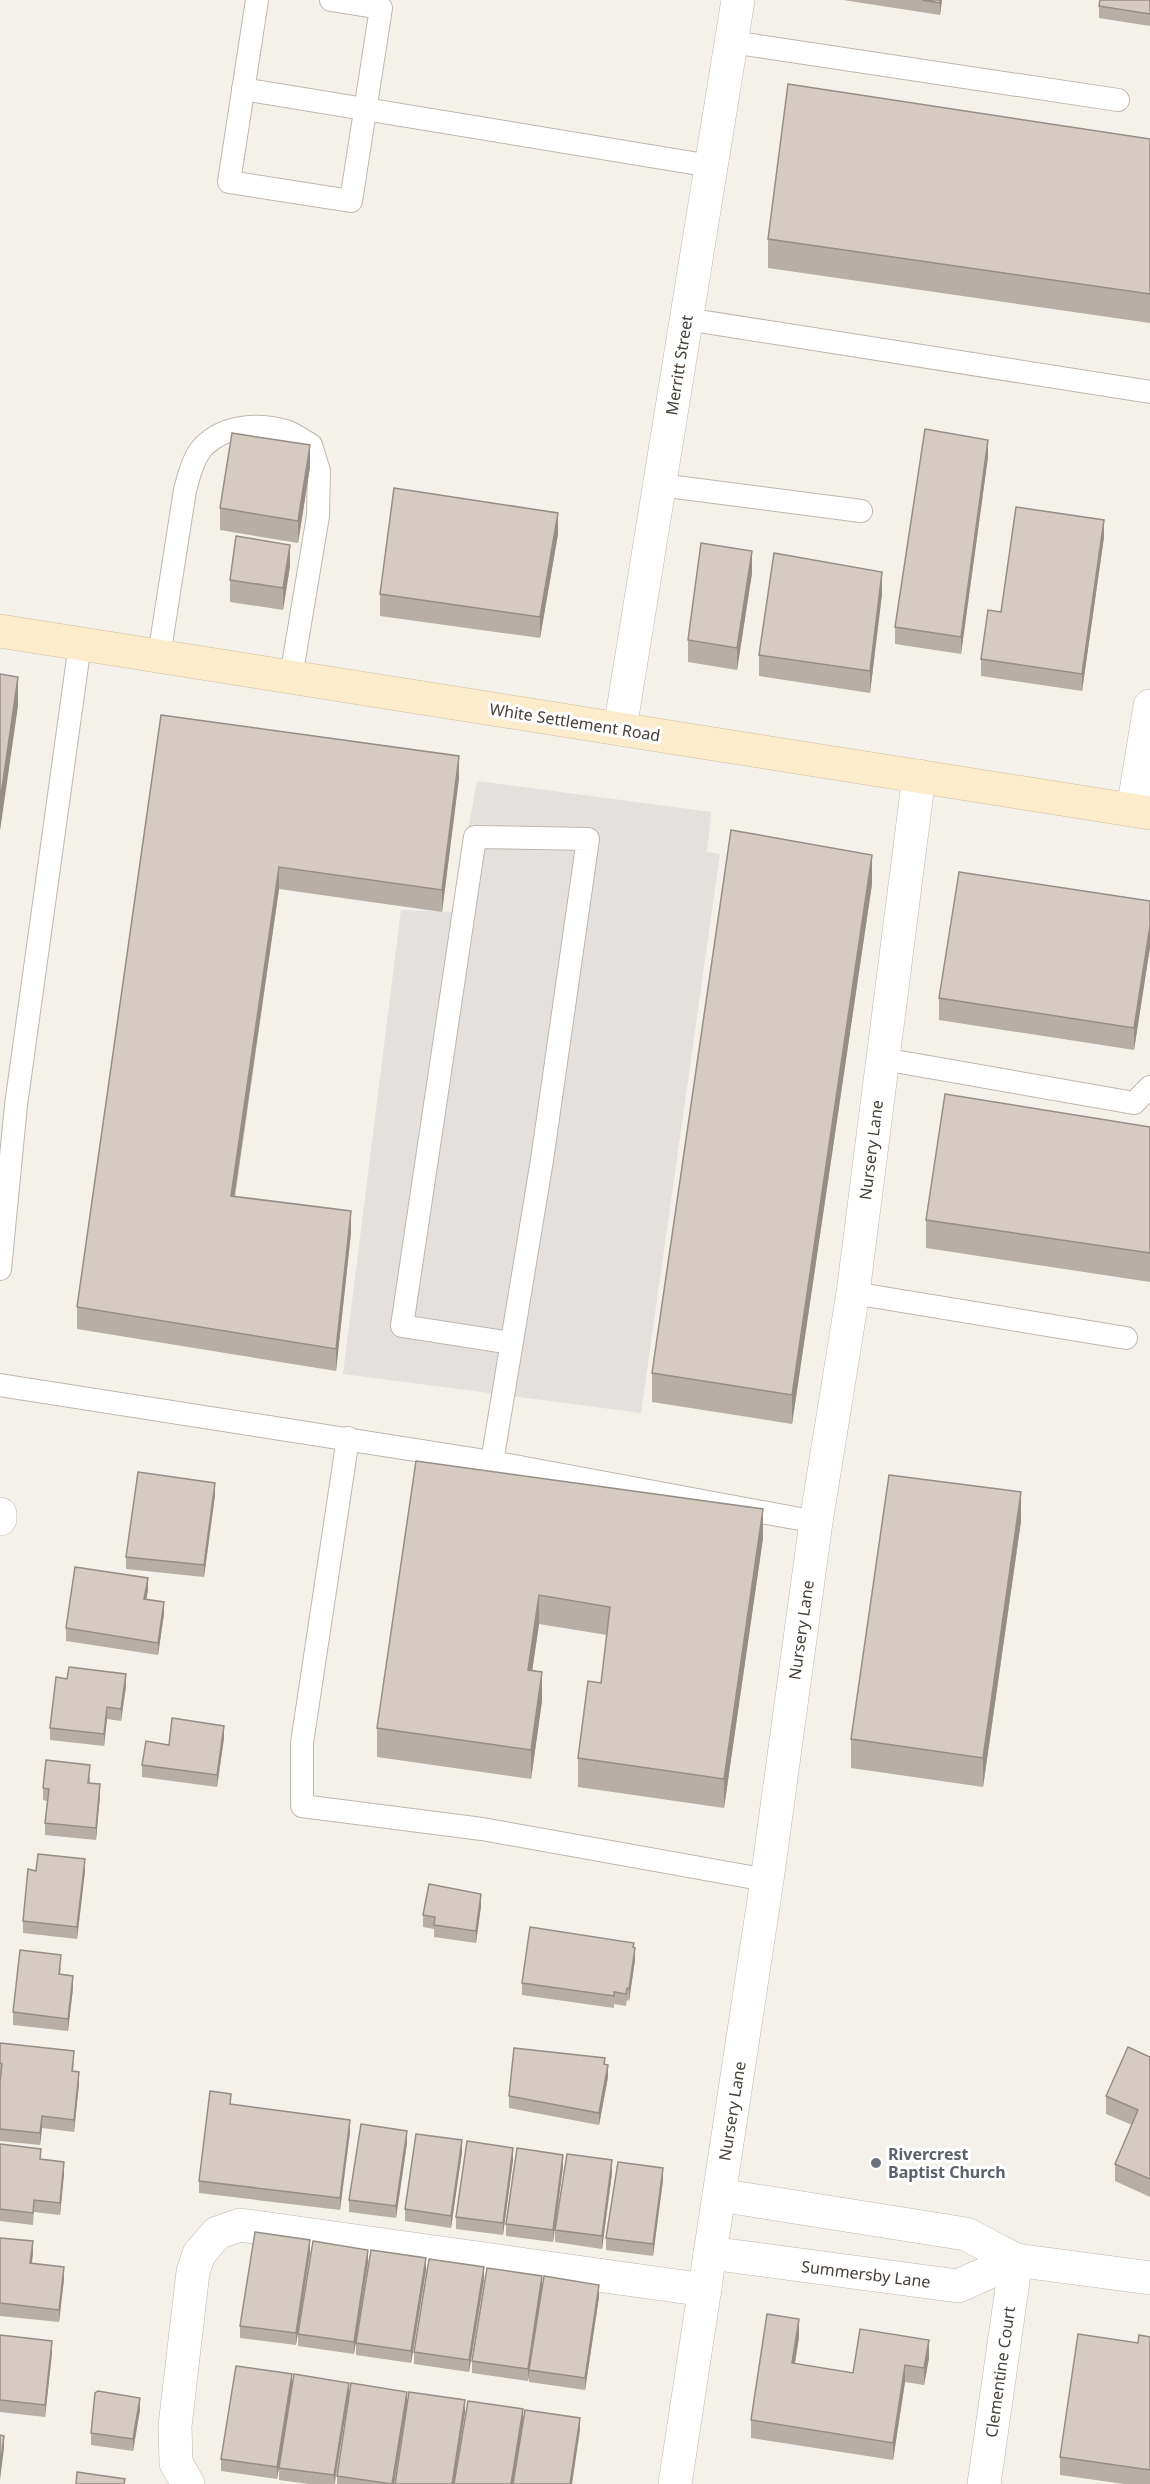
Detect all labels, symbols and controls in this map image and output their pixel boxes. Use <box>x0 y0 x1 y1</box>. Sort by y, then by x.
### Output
street label: Merritt Street <box>660 313 698 417</box>
street label: White Settlement Road <box>488 698 662 746</box>
street label: Nursery Lane <box>854 1099 888 1201</box>
street label: Nursery Lane <box>783 1579 819 1681</box>
street label: Nursery Lane <box>713 2060 751 2162</box>
place label: Rivercrest Baptist Church <box>888 2143 1006 2183</box>
marker: Rivercrest Baptist Church <box>869 2156 883 2170</box>
street label: Summersby Lane <box>800 2255 932 2293</box>
street label: Clementine Court <box>980 2305 1020 2439</box>

